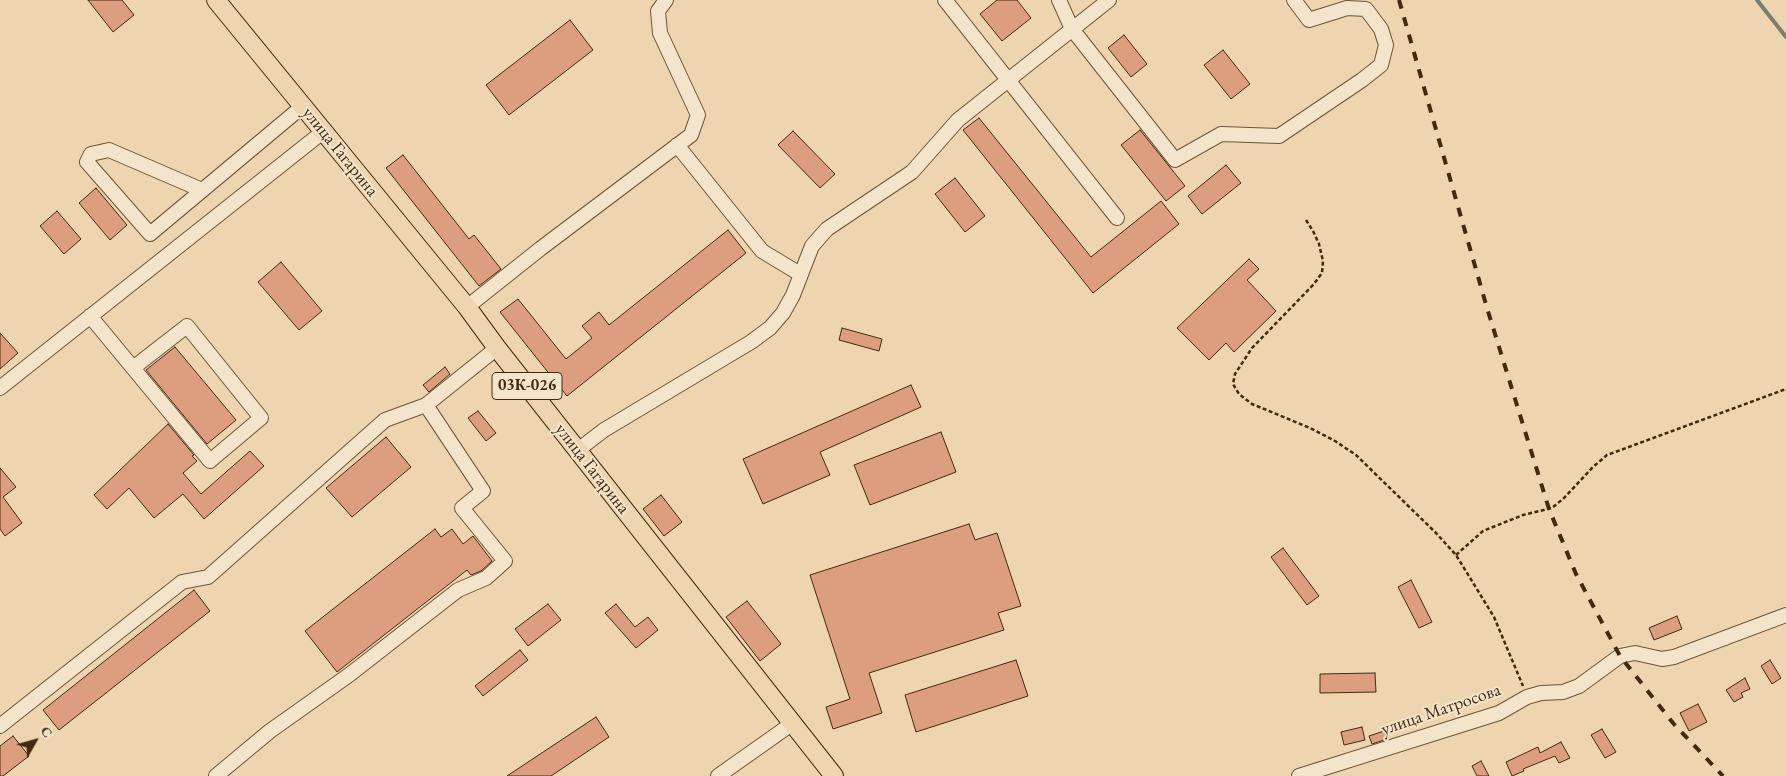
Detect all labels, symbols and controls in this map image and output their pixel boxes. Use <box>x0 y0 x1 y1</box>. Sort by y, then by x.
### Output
street label: улица Гагарина <box>297 103 383 201</box>
road number: 03К-026 <box>492 372 562 400</box>
street label: улица Гагарина <box>550 419 634 519</box>
street label: улица Матросова <box>1378 679 1504 741</box>
north arrow <box>10 716 60 766</box>
text: С <box>37 722 57 741</box>

